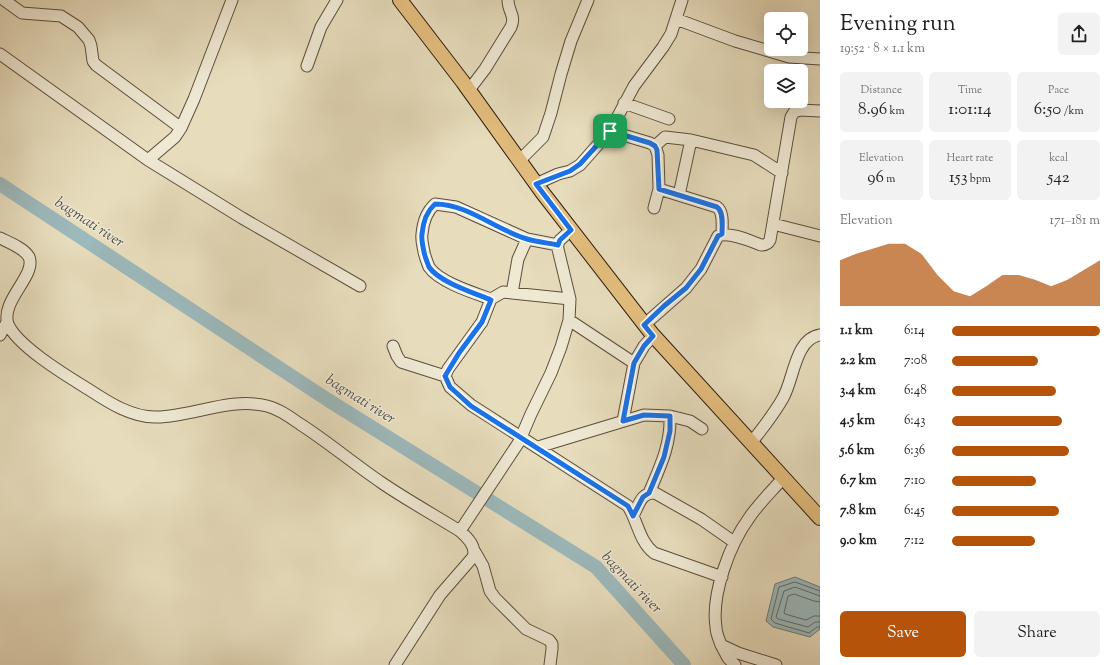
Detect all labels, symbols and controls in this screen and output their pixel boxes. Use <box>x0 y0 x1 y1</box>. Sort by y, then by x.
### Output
text: Evening run <box>840 9 956 41</box>
map controls <box>764 12 808 108</box>
button: locate <box>764 12 808 56</box>
button: share <box>1058 13 1100 55</box>
text: 19:52 · 8 × 1.1 km <box>840 40 925 58</box>
button: layers <box>764 64 808 108</box>
text: Distance <box>861 82 902 98</box>
text: Time <box>958 82 982 98</box>
text: Pace <box>1048 82 1069 98</box>
text: 8.96 <box>858 98 887 122</box>
text: 1:01:14 <box>948 98 992 122</box>
text: 6:50 <box>1034 98 1061 122</box>
text: km <box>887 103 905 119</box>
text: /km <box>1061 103 1084 119</box>
pin <box>593 114 627 148</box>
icon: arrive <box>599 120 621 142</box>
text: Elevation <box>859 150 904 166</box>
text: Heart rate <box>947 150 993 166</box>
text: kcal <box>1049 150 1068 166</box>
text: 96 <box>867 166 884 190</box>
text: 153 <box>949 166 968 190</box>
text: 542 <box>1047 166 1070 190</box>
text: m <box>884 171 895 187</box>
text: bpm <box>968 171 991 187</box>
water label: bagmati river <box>50 193 128 254</box>
text: Elevation <box>840 212 893 230</box>
text: 171–181 m <box>1050 212 1100 230</box>
text: 1.1 km <box>840 322 873 340</box>
text: 6:14 <box>904 322 925 340</box>
text: 2.2 km <box>840 352 876 370</box>
text: 7:08 <box>904 352 927 370</box>
water label: bagmati river <box>321 370 400 430</box>
text: 3.4 km <box>840 382 876 400</box>
text: 6:48 <box>904 382 927 400</box>
text: 4.5 km <box>840 412 875 430</box>
text: 6:43 <box>904 412 926 430</box>
text: 5.6 km <box>840 442 875 460</box>
text: 6:36 <box>904 442 925 460</box>
text: 6.7 km <box>840 472 877 490</box>
text: 7:10 <box>904 472 925 490</box>
text: 7.8 km <box>840 502 876 520</box>
text: 6:45 <box>904 502 925 520</box>
text: 9.0 km <box>840 532 877 550</box>
text: 7:12 <box>904 532 924 550</box>
water label: bagmati river <box>596 547 666 619</box>
button: Save <box>840 611 966 657</box>
button: Share <box>974 611 1100 657</box>

